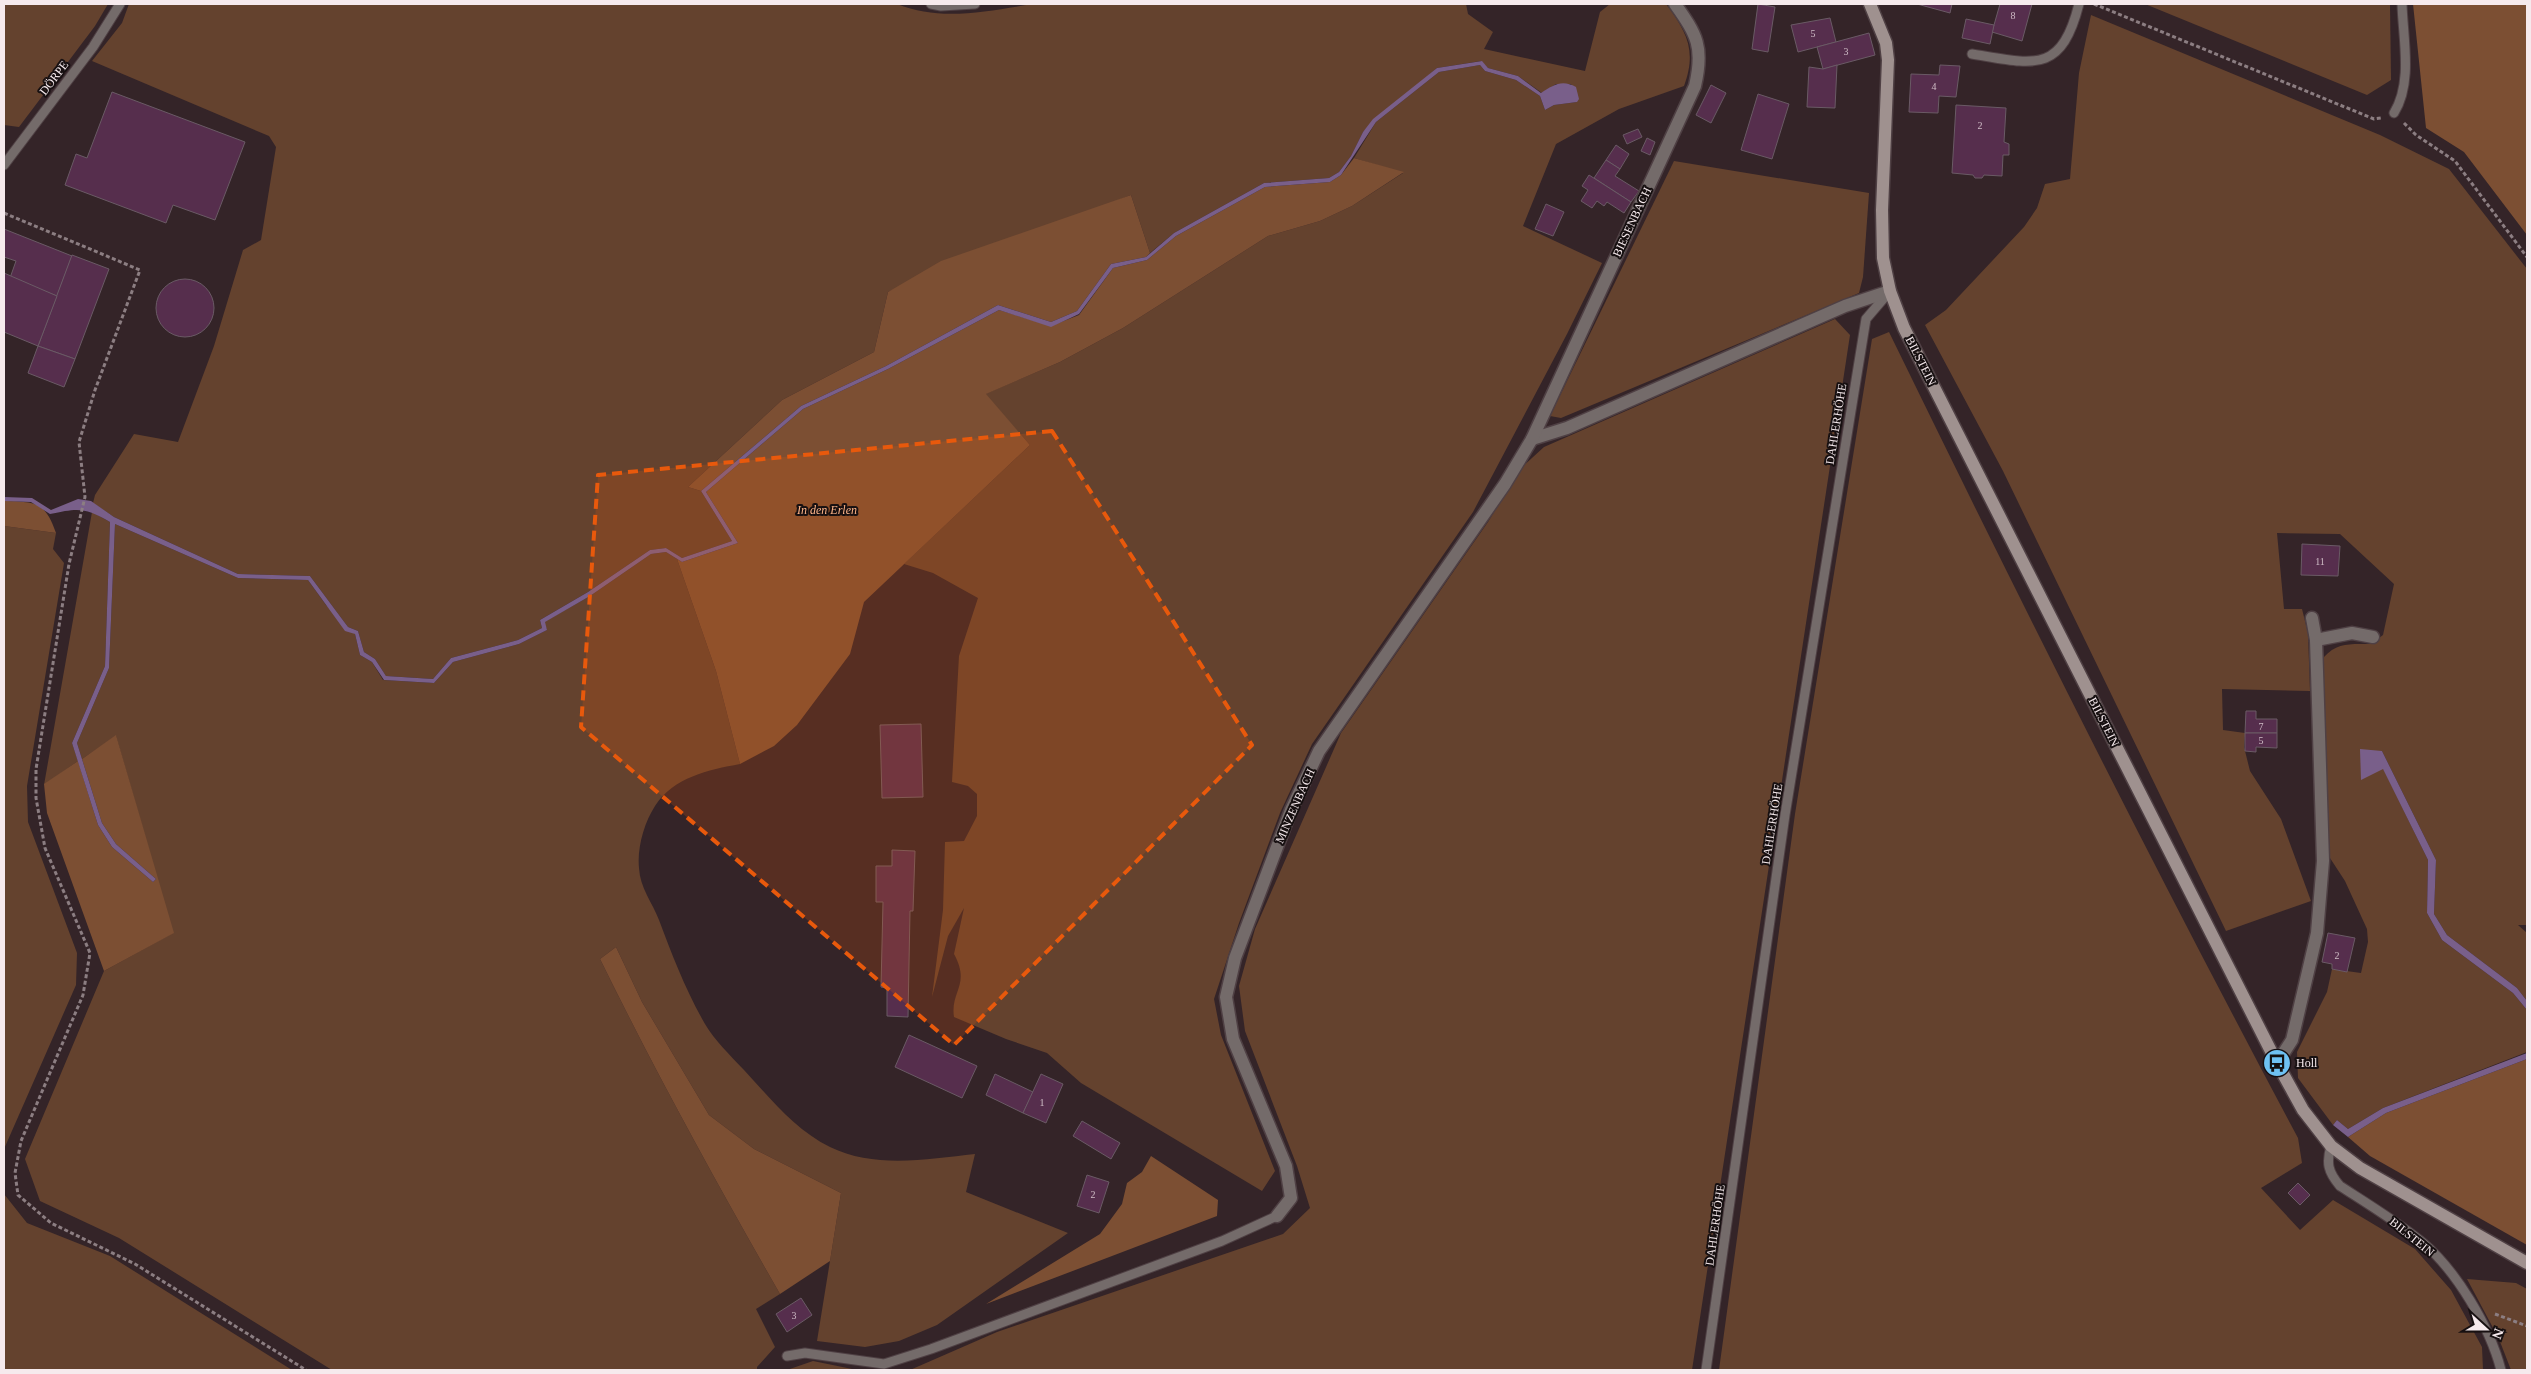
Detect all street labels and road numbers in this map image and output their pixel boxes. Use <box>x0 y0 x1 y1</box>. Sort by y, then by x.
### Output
street label: DÖRPE <box>37 58 71 98</box>
street label: BIESENBACH <box>1610 185 1654 259</box>
street label: BILSTEIN <box>1903 334 1939 388</box>
street label: DAHLERHÖHE <box>1823 382 1849 466</box>
street label: BILSTEIN <box>2086 695 2122 749</box>
street label: MINZENBACH <box>1272 766 1318 845</box>
street label: DAHLERHÖHE <box>1759 782 1785 866</box>
street label: DAHLERHÖHE <box>1702 1183 1728 1267</box>
street label: BILSTEIN <box>2387 1215 2437 1259</box>

